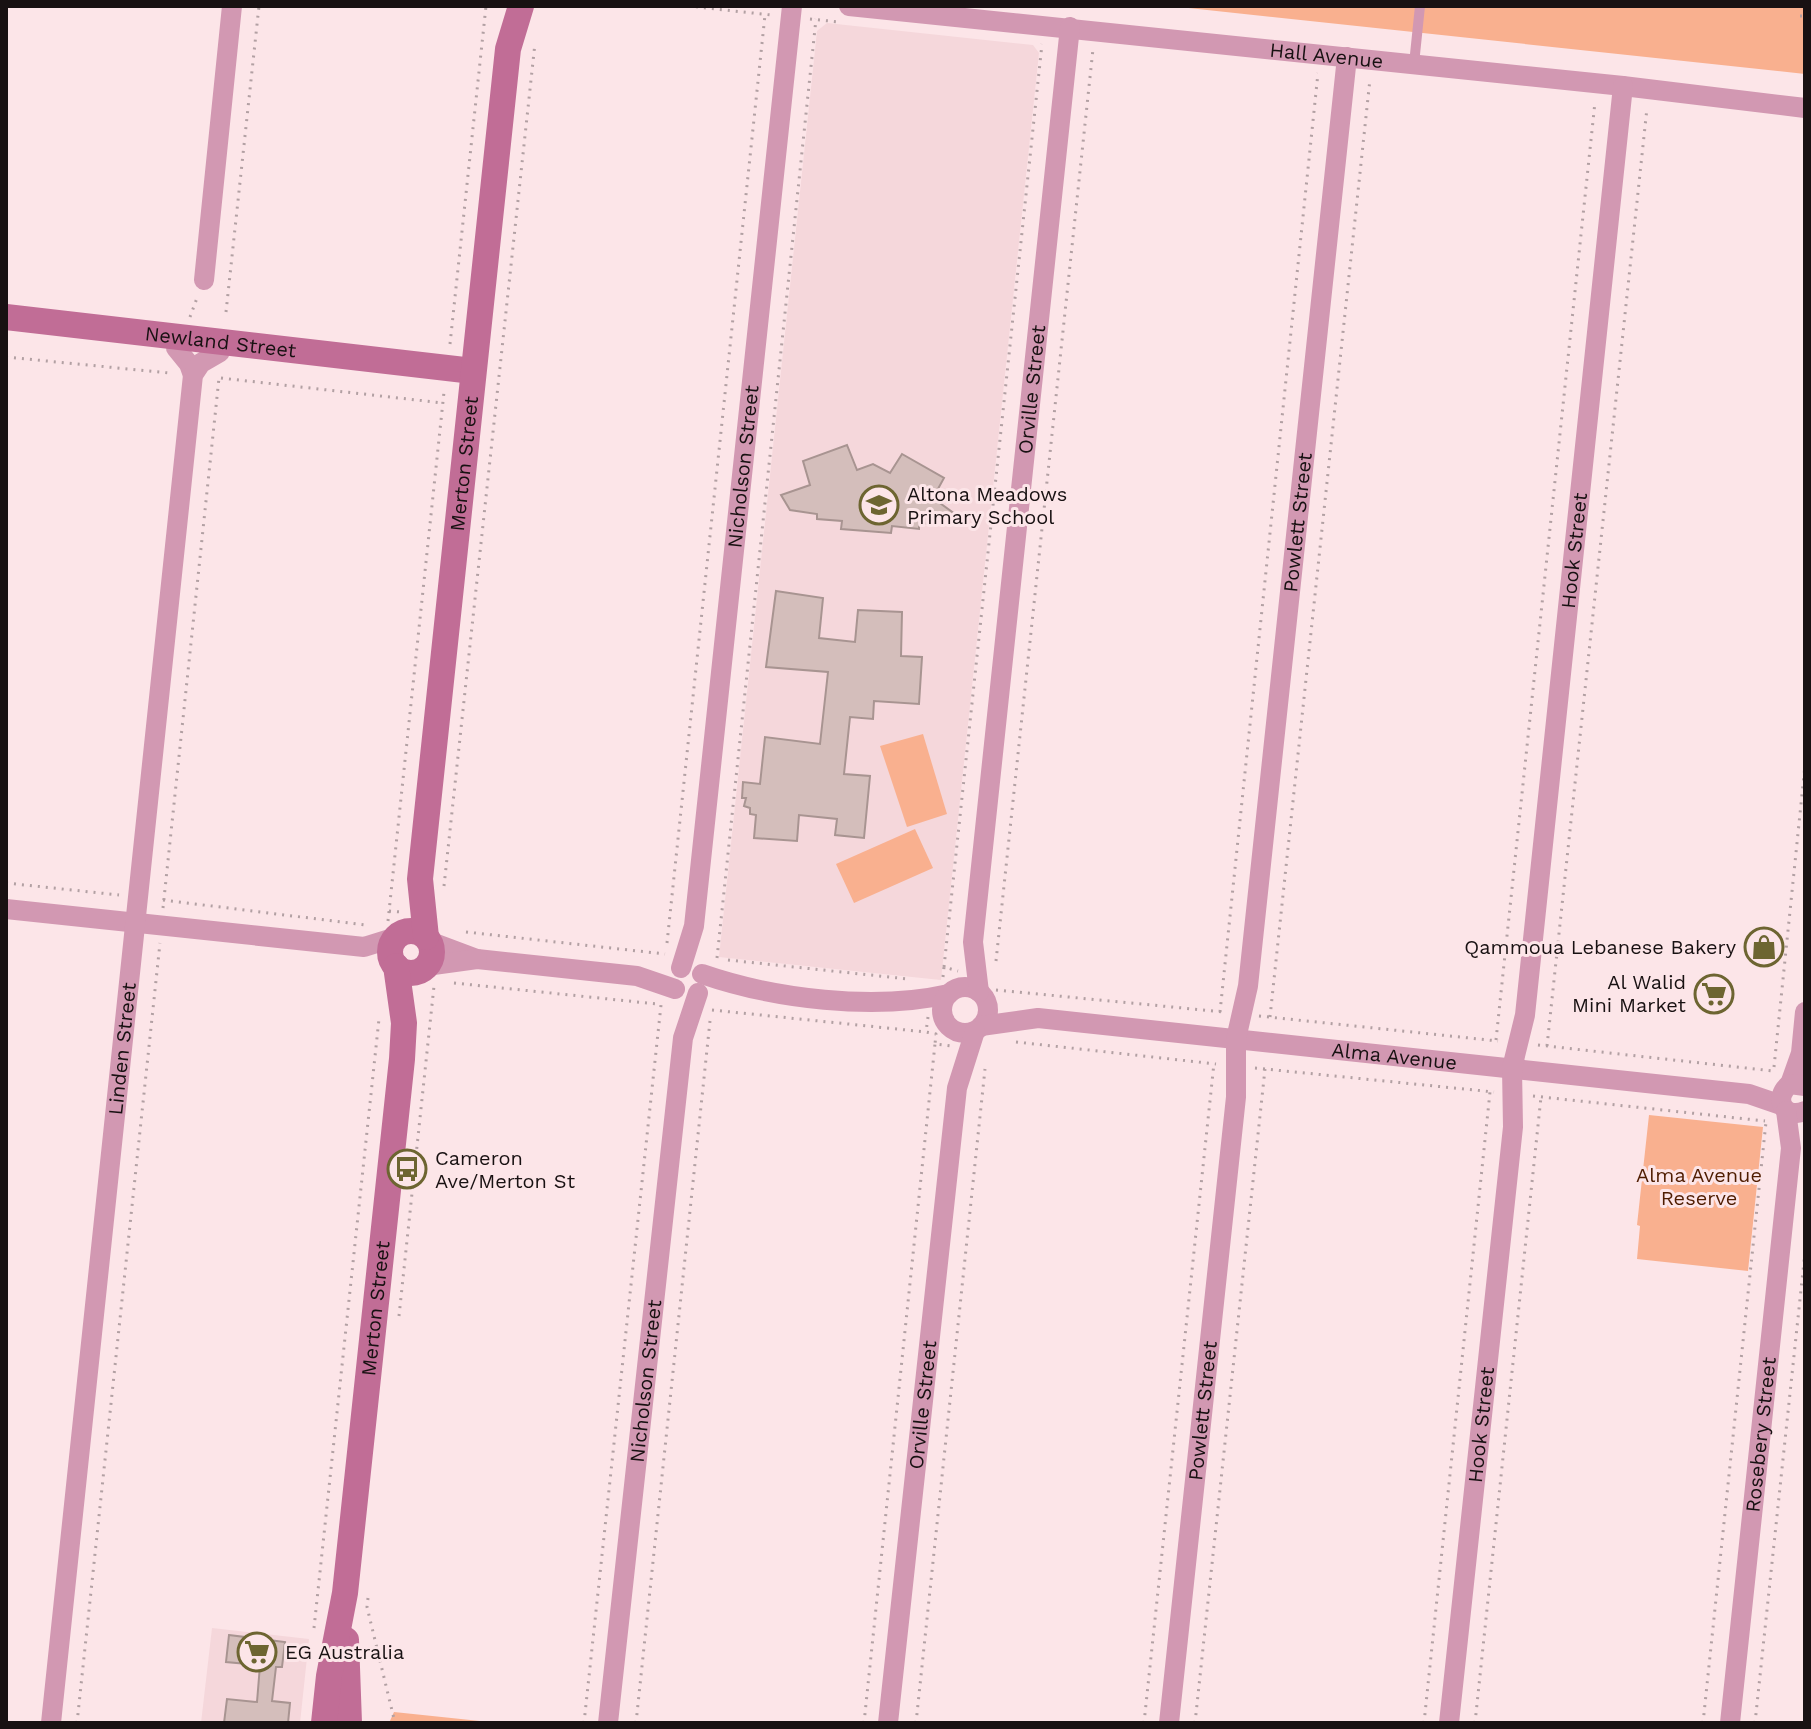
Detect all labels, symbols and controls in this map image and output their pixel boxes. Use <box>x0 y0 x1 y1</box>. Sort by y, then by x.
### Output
street label: Hall Avenue <box>1268 38 1385 73</box>
street label: Newland Street <box>144 321 298 363</box>
street label: Orville Street <box>1013 323 1050 455</box>
street label: Nicholson Street <box>722 383 764 549</box>
street label: Merton Street <box>445 394 483 532</box>
street label: Powlett Street <box>1278 451 1317 594</box>
place label: Altona Meadows Primary School <box>907 482 1067 529</box>
school or university icon: Altona Meadows Primary School <box>858 484 900 526</box>
street label: Hook Street <box>1556 491 1592 610</box>
shop icon: Qammoua Lebanese Bakery <box>1743 926 1785 968</box>
place label: Qammoua Lebanese Bakery <box>1464 935 1737 959</box>
place label: Al Walid Mini Market <box>1572 970 1687 1017</box>
supermarket icon: Al Walid Mini Market <box>1693 973 1735 1015</box>
street label: Linden Street <box>103 981 141 1116</box>
street label: Alma Avenue <box>1330 1037 1458 1075</box>
place label: Cameron Ave/Merton St <box>435 1146 576 1193</box>
bus stop icon: Cameron Ave/Merton St <box>386 1148 428 1190</box>
park label: Alma Avenue Reserve <box>1636 1163 1762 1210</box>
street label: Merton Street <box>356 1239 395 1377</box>
street label: Nicholson Street <box>625 1298 666 1464</box>
street label: Orville Street <box>904 1339 942 1471</box>
street label: Powlett Street <box>1183 1339 1222 1482</box>
street label: Rosebery Street <box>1740 1355 1781 1514</box>
street label: Hook Street <box>1463 1365 1499 1484</box>
supermarket icon: EG Australia <box>236 1631 278 1673</box>
place label: EG Australia <box>285 1640 404 1664</box>

